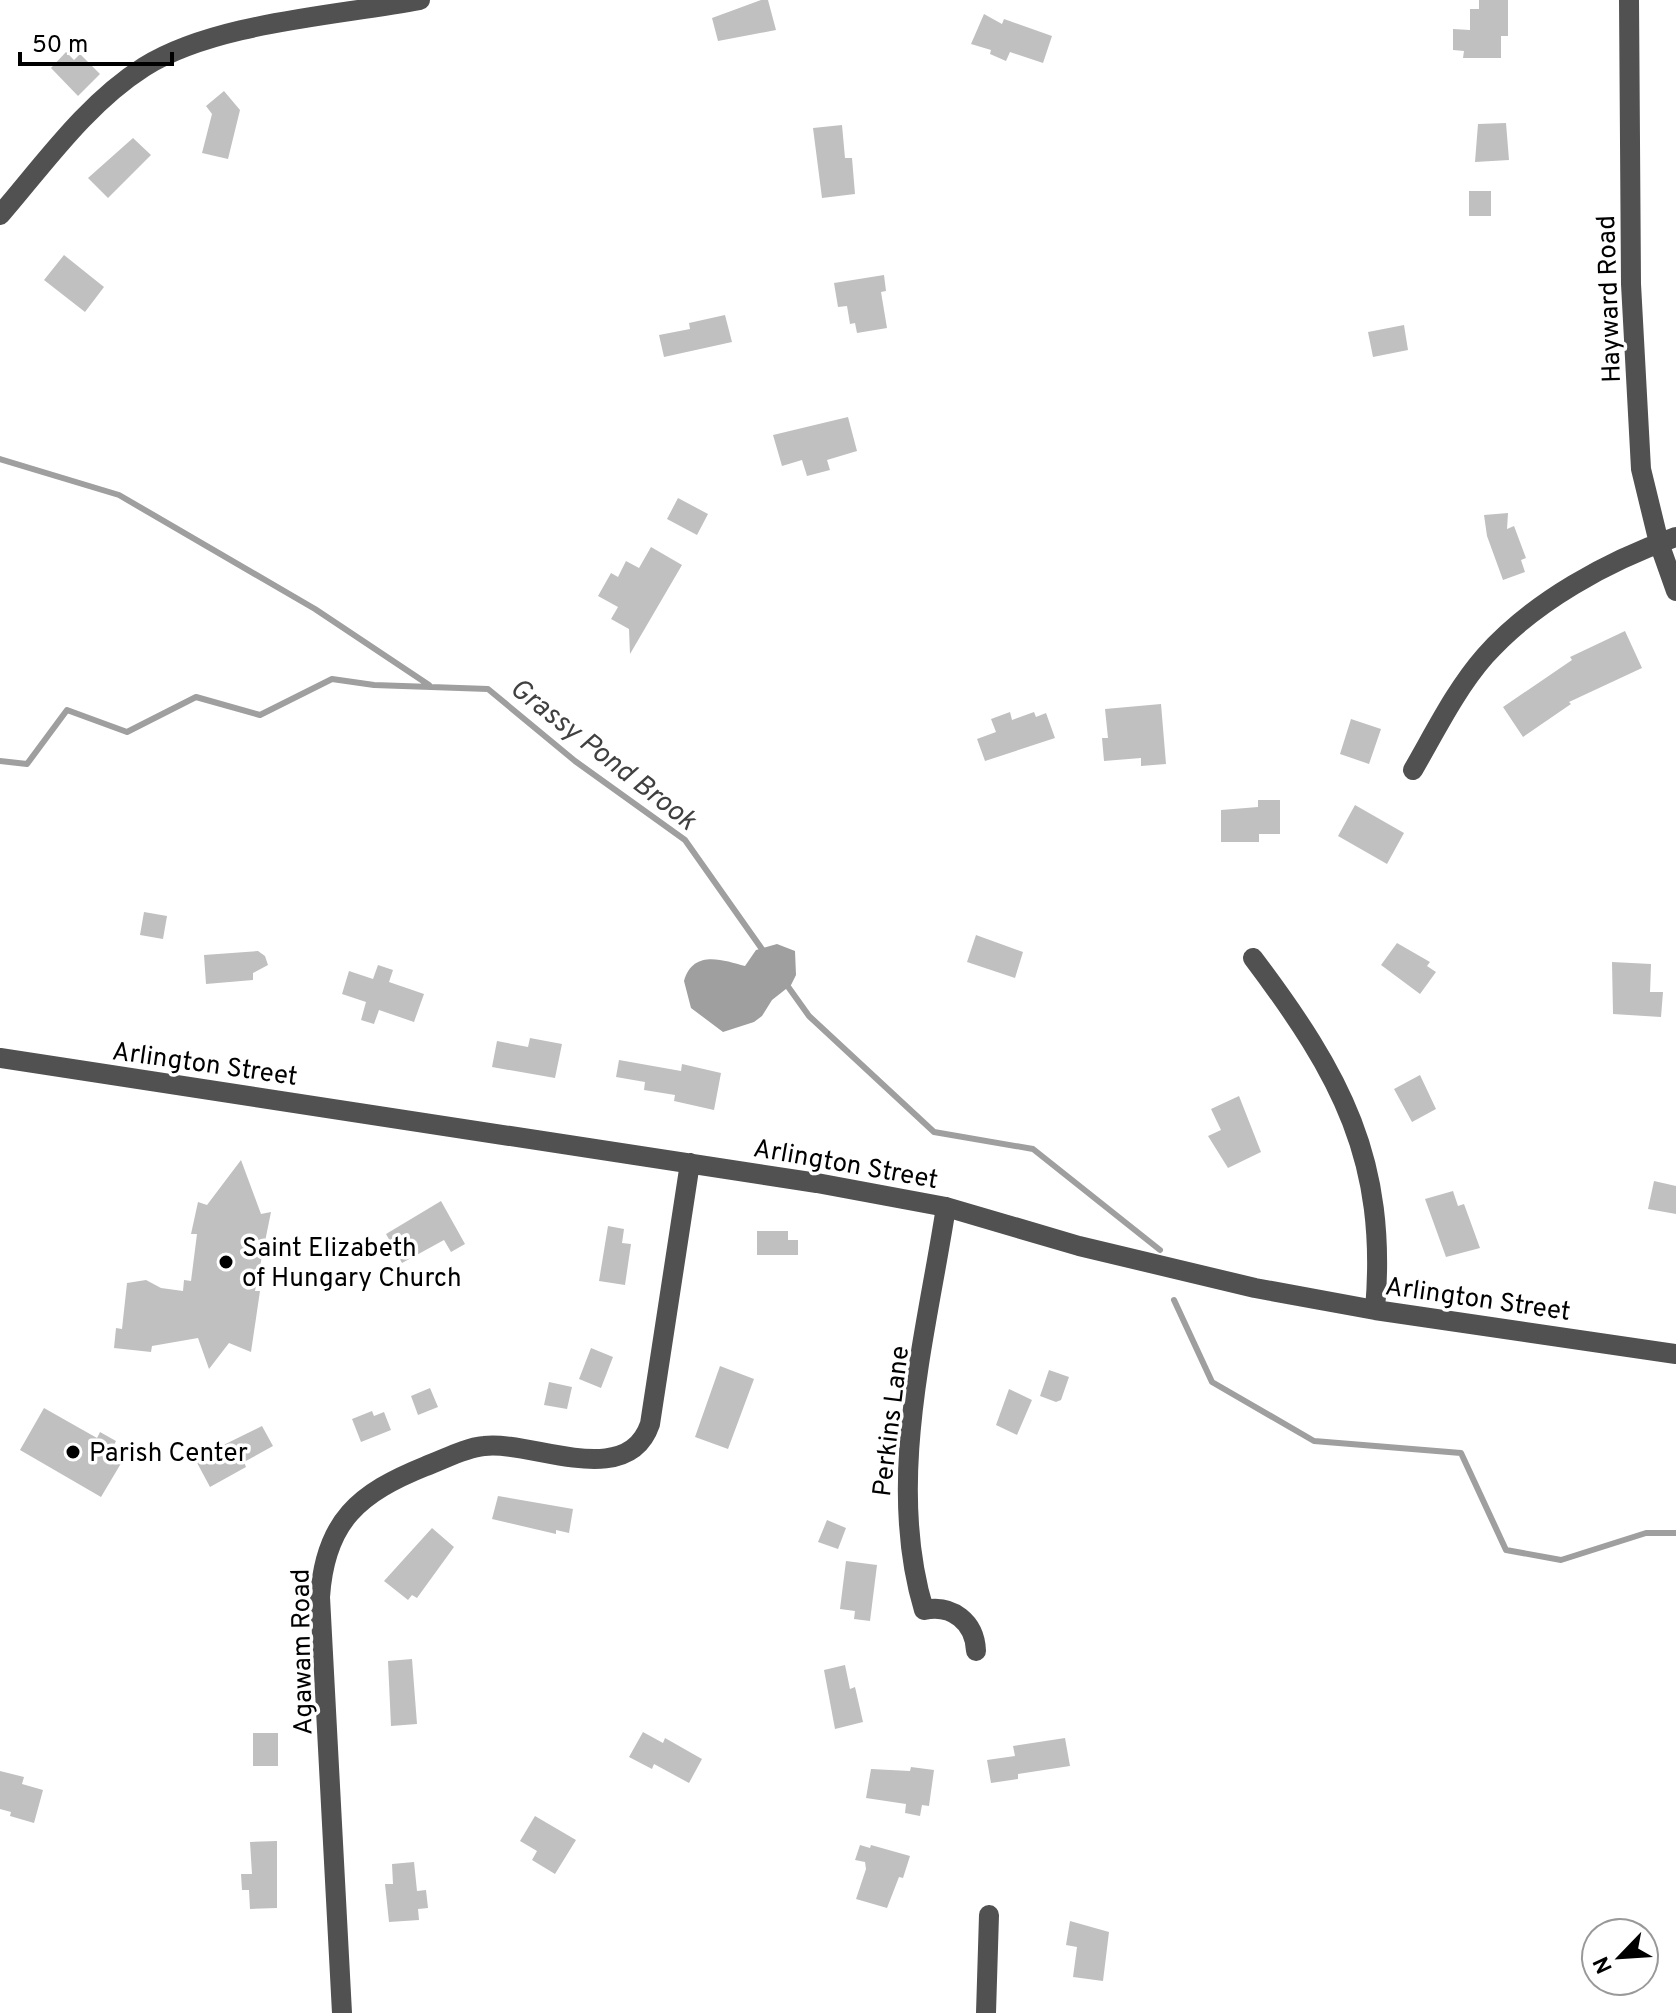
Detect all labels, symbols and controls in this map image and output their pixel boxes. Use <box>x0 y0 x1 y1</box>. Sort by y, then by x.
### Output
scale bar <box>20 16 172 66</box>
text: 50 m <box>32 31 88 61</box>
street label: Hayward Road <box>1591 215 1630 383</box>
water label: Grassy Pond Brook <box>501 671 704 840</box>
street label: Arlington Street <box>110 1036 300 1095</box>
street label: Arlington Street <box>751 1133 941 1198</box>
place label: Saint Elizabeth of Hungary Church <box>242 1233 462 1296</box>
marker: Saint Elizabeth of Hungary Church <box>217 1253 235 1271</box>
street label: Arlington Street <box>1383 1271 1573 1330</box>
street label: Perkins Lane <box>867 1344 918 1499</box>
place label: Parish Center <box>89 1438 248 1471</box>
marker: Parish Center <box>64 1443 82 1461</box>
street label: Agawam Road <box>286 1569 321 1735</box>
north arrow <box>1580 1917 1660 1997</box>
text: N <box>1589 1952 1620 1977</box>

